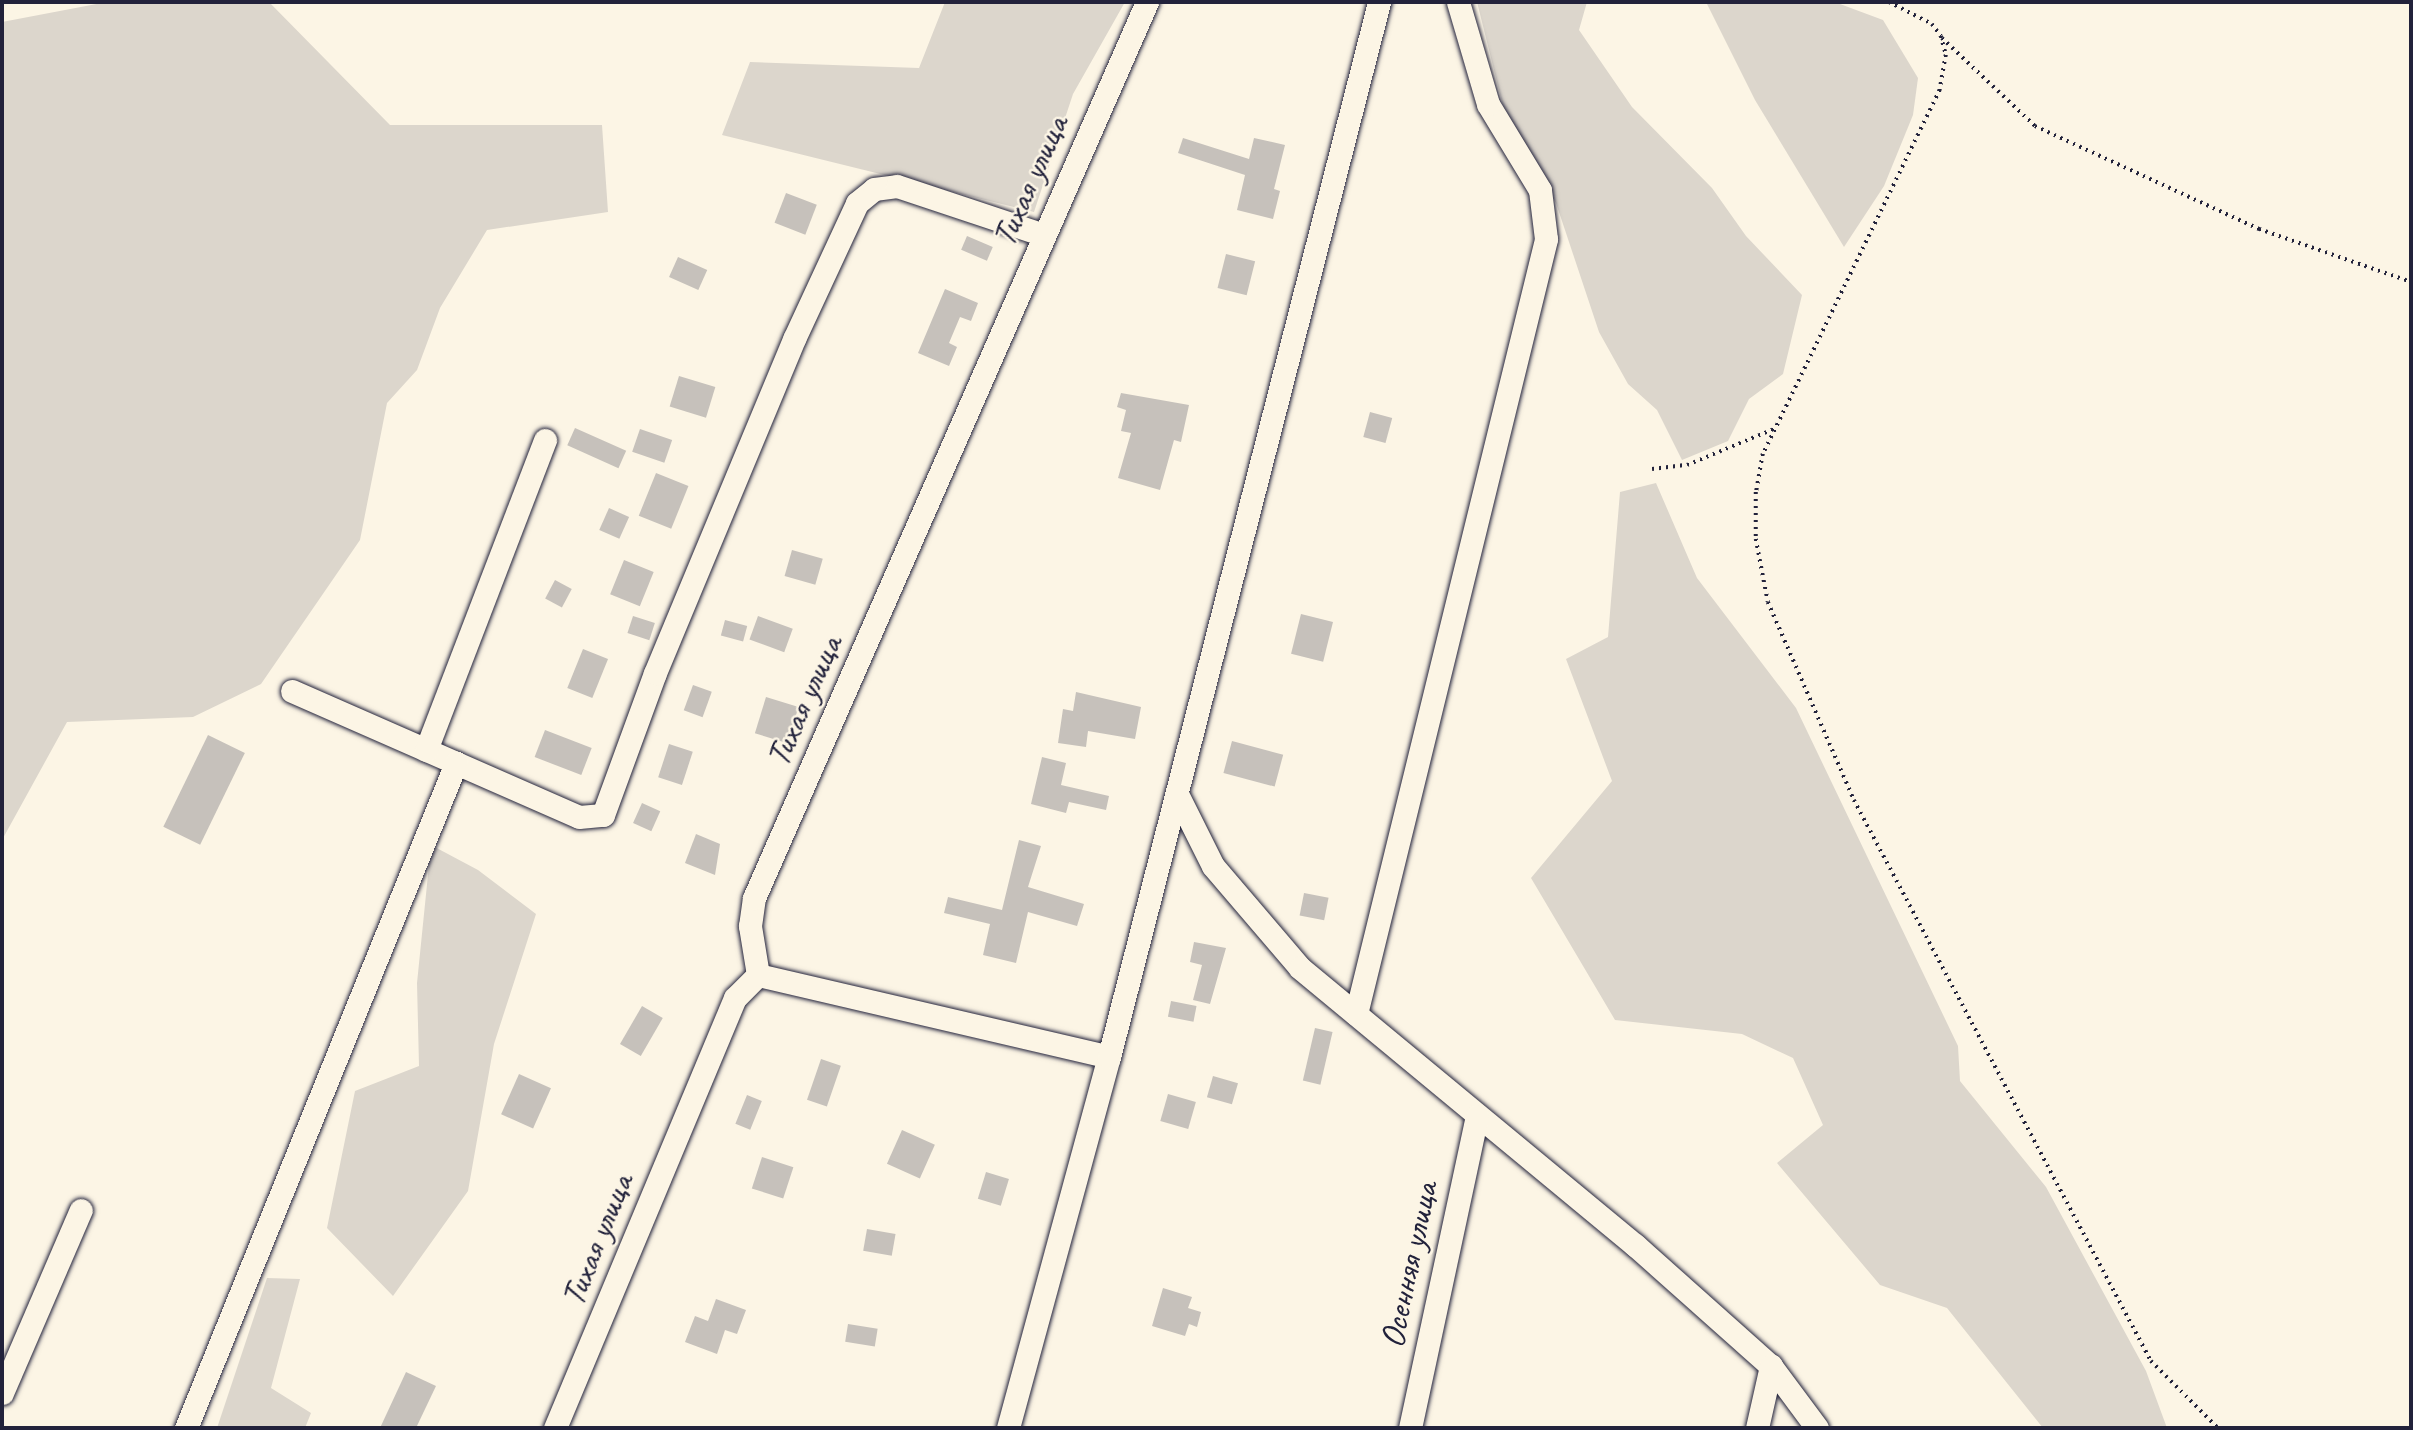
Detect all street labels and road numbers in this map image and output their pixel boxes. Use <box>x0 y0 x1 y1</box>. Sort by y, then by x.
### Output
street label: Тихая улица <box>982 109 1078 253</box>
street label: Тихая улица <box>756 629 852 773</box>
street label: Тихая улица <box>551 1167 643 1313</box>
street label: Осенняя улица <box>1371 1178 1447 1352</box>

